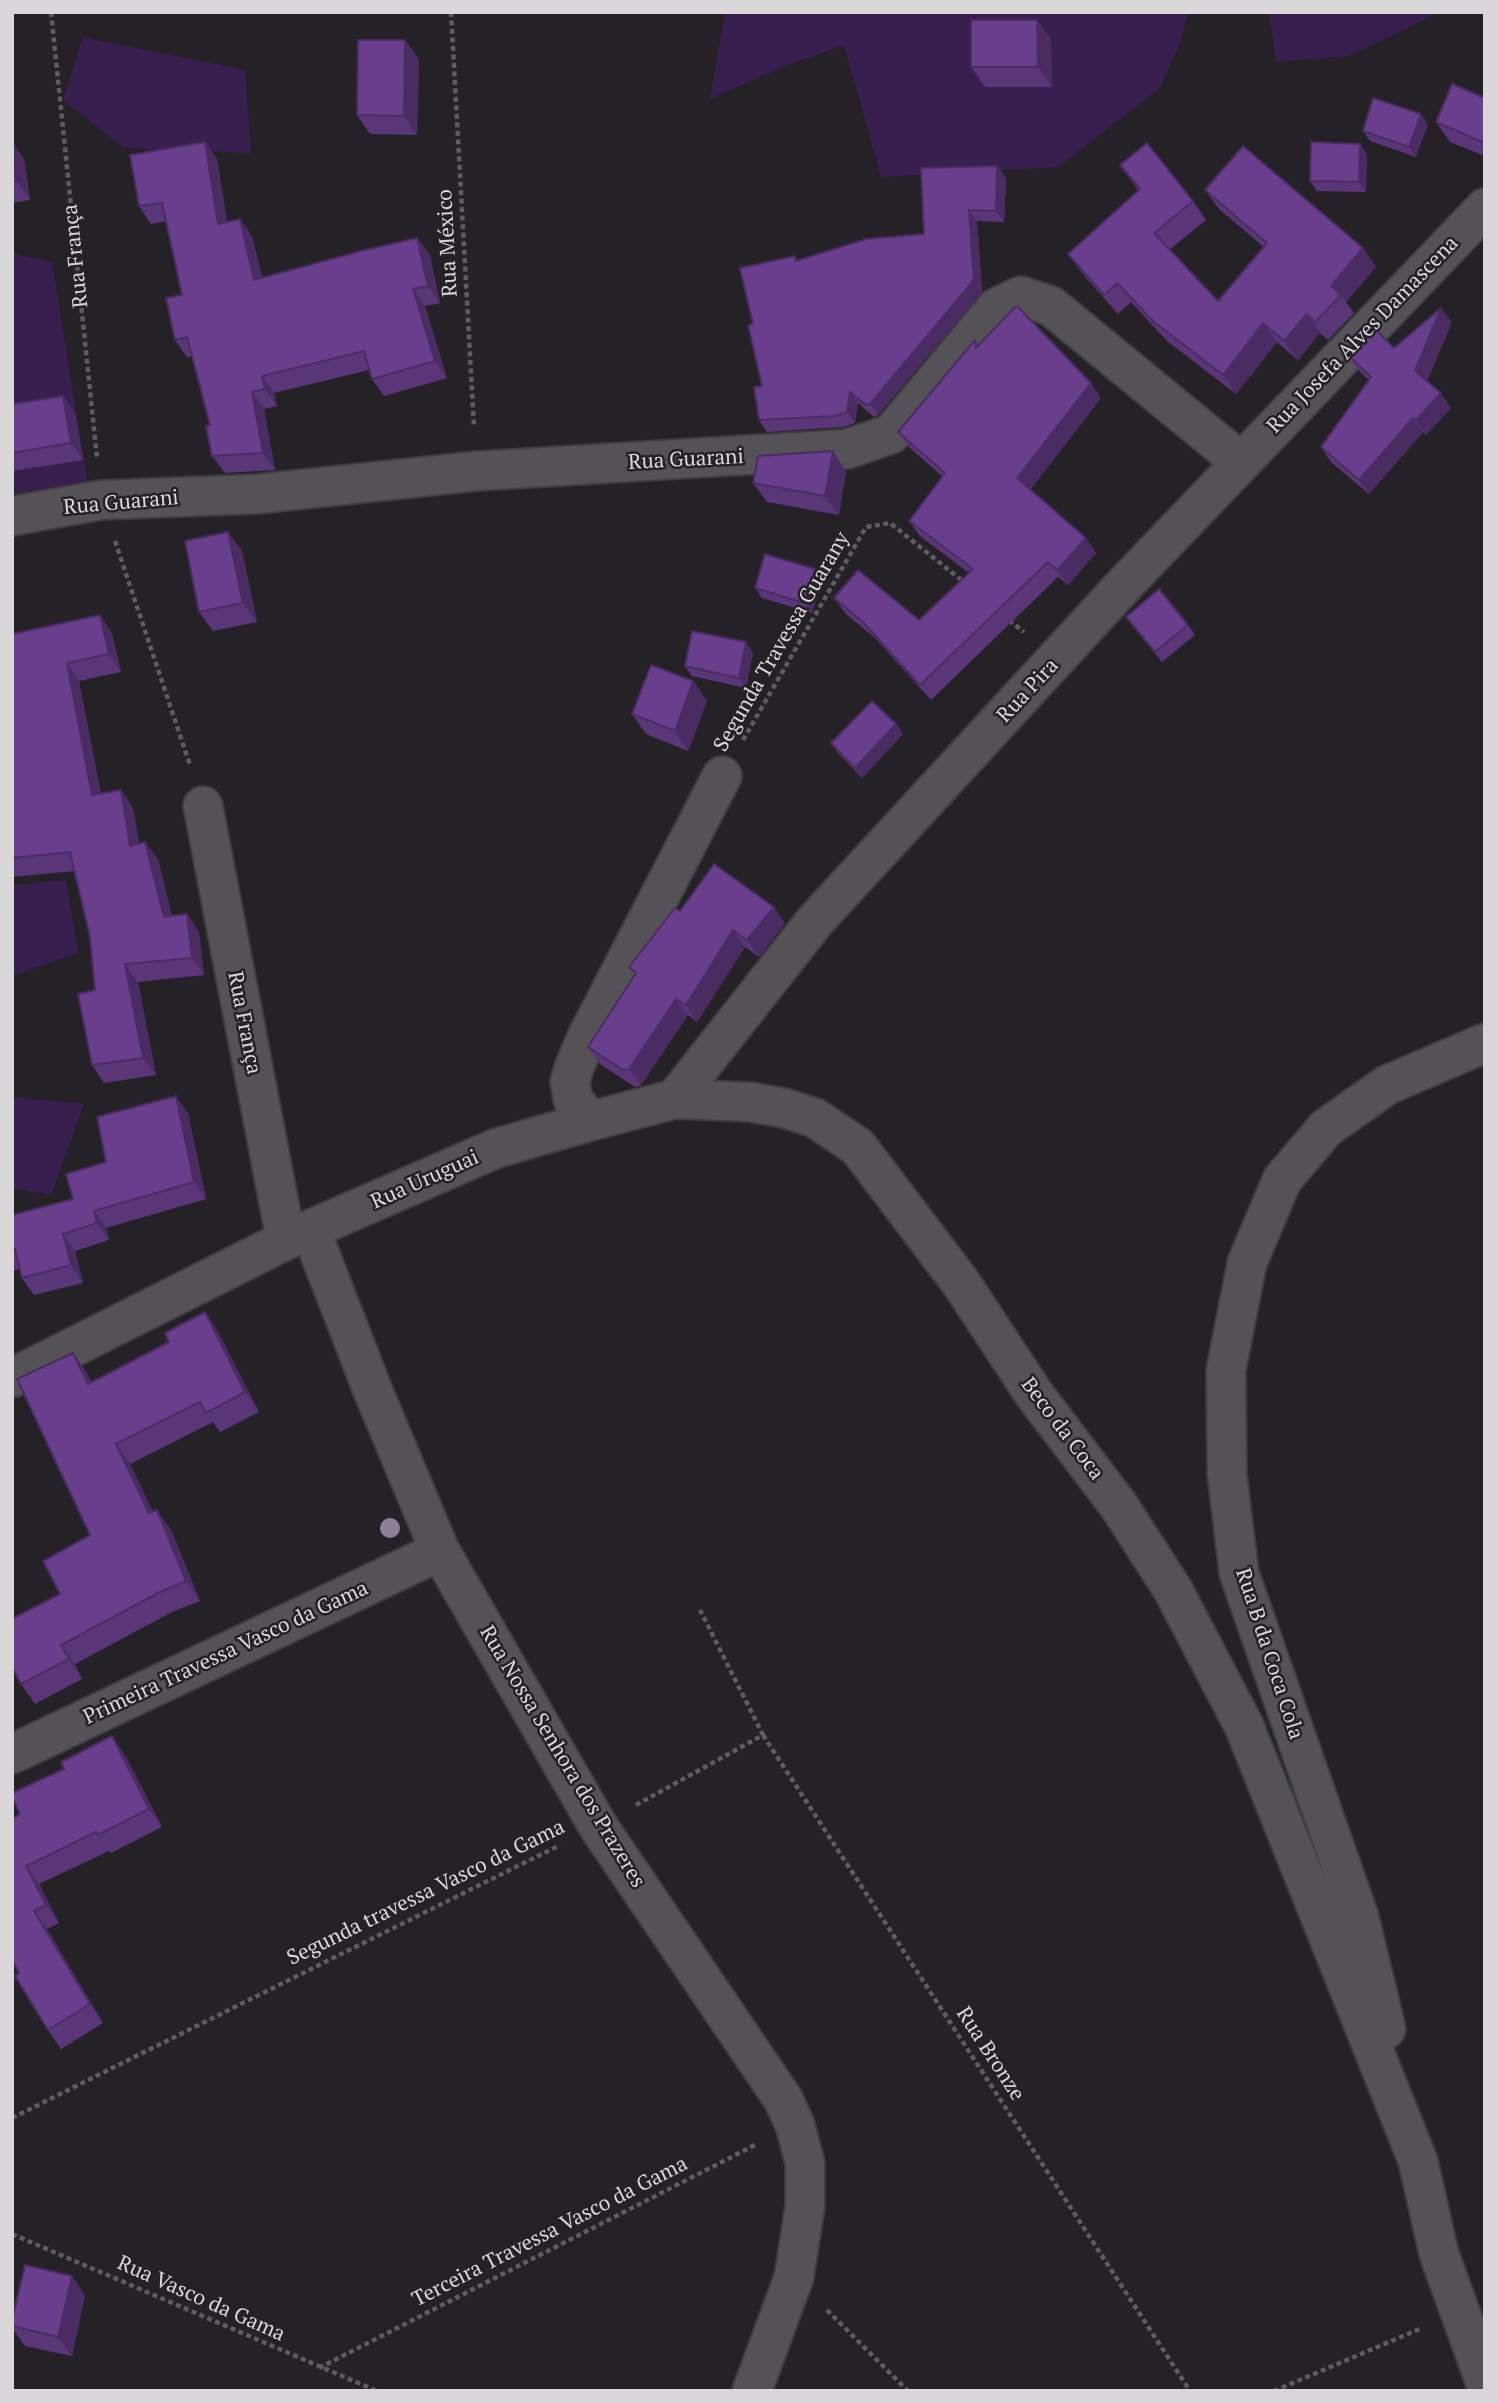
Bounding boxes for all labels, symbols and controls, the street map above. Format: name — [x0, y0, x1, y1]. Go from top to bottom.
street label: Rua México — [433, 189, 463, 297]
street label: Rua França — [58, 203, 94, 309]
street label: Rua Josefa Alves Damascena — [1262, 231, 1464, 439]
street label: Rua Guarani — [628, 444, 744, 476]
street label: Rua Guarani — [62, 485, 180, 521]
street label: Segunda Travessa Guarany — [709, 528, 855, 756]
street label: Rua Pira — [992, 654, 1064, 728]
street label: Rua França — [222, 970, 266, 1076]
street label: Rua Uruguai — [367, 1145, 483, 1215]
street label: Beco da Coca — [1015, 1373, 1109, 1485]
street label: Rua B da Coca Cola — [1229, 1565, 1309, 1743]
street label: Primeira Travessa Vasco da Gama — [80, 1576, 372, 1730]
street label: Rua Nossa Senhora dos Prazeres — [474, 1622, 650, 1892]
street label: Segunda travessa Vasco da Gama — [283, 1815, 569, 1971]
street label: Rua Bronze — [950, 2002, 1030, 2106]
street label: Terceira Travessa Vasco da Gama — [408, 2151, 692, 2313]
street label: Rua Vasco da Gama — [113, 2251, 289, 2347]

